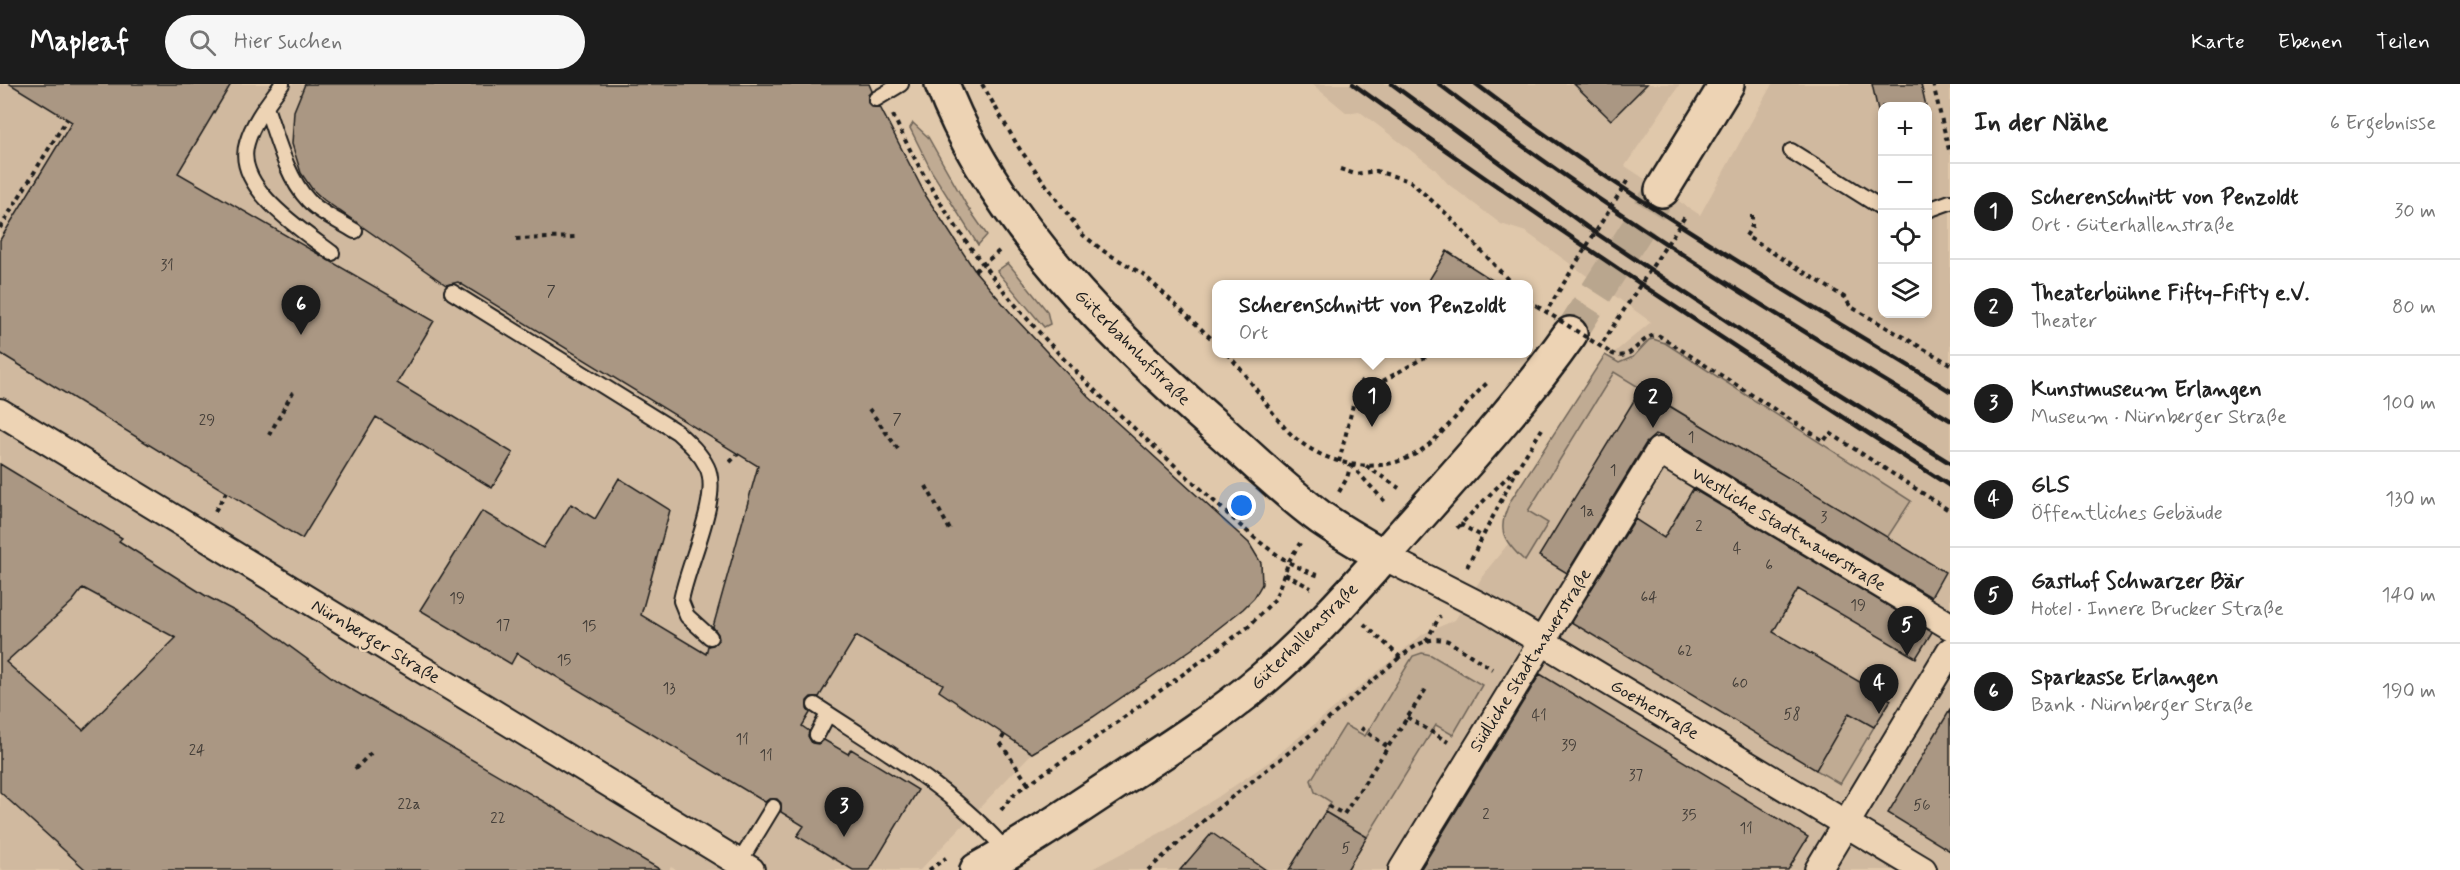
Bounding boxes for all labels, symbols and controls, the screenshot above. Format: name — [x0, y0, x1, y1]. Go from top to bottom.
search box — [165, 15, 585, 69]
text: Mapleaf — [30, 24, 129, 61]
icon: search — [186, 26, 219, 59]
text: Hier suchen — [234, 28, 342, 56]
text: Karte — [2191, 28, 2245, 56]
text: Ebenen — [2278, 28, 2343, 56]
text: Teilen — [2376, 28, 2430, 56]
map controls — [1878, 102, 1932, 318]
button: + — [1878, 102, 1932, 156]
text: In der Nähe — [1974, 106, 2108, 140]
text: 6 Ergebnisse — [2330, 110, 2436, 137]
button: − — [1878, 156, 1932, 210]
text: Scherenschnitt von Penzoldt — [2031, 184, 2298, 212]
text: 1 — [1989, 198, 1998, 225]
text: 30 m — [2394, 198, 2436, 225]
button: locate — [1878, 210, 1932, 264]
text: Ort · Güterhallenstraße — [2031, 212, 2235, 239]
house number: 31 — [160, 256, 174, 276]
button: layers — [1878, 264, 1932, 318]
popup — [1212, 280, 1533, 358]
text: Theaterbühne Fifty-Fifty e.V. — [2031, 280, 2309, 308]
house number: 7 — [546, 282, 556, 302]
street label: Güterbahnhofstraße — [1069, 284, 1196, 411]
pin: 6 — [282, 286, 320, 335]
text: Scherenschnitt von Penzoldt — [1239, 292, 1506, 320]
text: 2 — [1989, 294, 1998, 321]
text: 80 m — [2392, 294, 2436, 321]
text: Theater — [2031, 308, 2097, 335]
text: Ort — [1239, 320, 1268, 347]
text: Kunstmuseum Erlangen — [2031, 376, 2262, 404]
pin: 1 — [1352, 378, 1392, 427]
pin: 2 — [1634, 378, 1672, 428]
text: 3 — [1989, 390, 1998, 417]
text: 100 m — [2382, 390, 2436, 417]
text: Museum · Nürnberger Straße — [2031, 404, 2287, 431]
house number: 7 — [892, 410, 902, 430]
house number: 29 — [199, 411, 215, 431]
house number: 1 — [1688, 428, 1694, 448]
house number: 1 — [1610, 461, 1616, 481]
street label: Westliche Stadtmauerstraße — [1687, 462, 1890, 598]
text: GLS — [2031, 472, 2069, 500]
text: 4 — [1988, 486, 1999, 513]
text: 130 m — [2385, 486, 2436, 513]
your location — [1227, 491, 1256, 520]
text: Öffentliches Gebäude — [2031, 500, 2223, 527]
house number: 1a — [1580, 502, 1594, 522]
house number: 3 — [1821, 508, 1828, 528]
house number: 2 — [1695, 517, 1703, 537]
house number: 4 — [1733, 539, 1742, 559]
house number: 6 — [1765, 556, 1773, 576]
street label: Südliche Stadtmauerstraße — [1464, 564, 1597, 757]
text: Gasthof Schwarzer Bär — [2031, 568, 2245, 596]
street label: Güterhallenstraße — [1246, 578, 1364, 696]
text: 5 — [1988, 582, 2000, 609]
text: 140 m — [2382, 582, 2436, 609]
house number: 64 — [1641, 588, 1657, 608]
house number: 19 — [449, 589, 465, 609]
street label: Nürnberger Straße — [305, 594, 445, 692]
house number: 19 — [1850, 596, 1866, 616]
text: Hotel · Innere Brucker Straße — [2031, 596, 2284, 623]
pin: 5 — [1888, 606, 1926, 656]
house number: 17 — [496, 616, 511, 636]
house number: 15 — [582, 617, 596, 637]
house number: 62 — [1677, 642, 1693, 662]
house number: 15 — [557, 651, 571, 671]
pin: 4 — [1860, 664, 1898, 714]
text: Sparkasse Erlangen — [2031, 664, 2219, 692]
street label: Goethestraße — [1606, 674, 1704, 746]
house number: 60 — [1732, 674, 1748, 694]
text: 6 — [1988, 678, 1999, 705]
text: 190 m — [2382, 678, 2436, 705]
house number: 13 — [662, 679, 676, 699]
text: Bank · Nürnberger Straße — [2031, 692, 2253, 719]
house number: 58 — [1783, 705, 1801, 725]
house number: 41 — [1531, 706, 1547, 726]
house number: 11 — [735, 730, 749, 750]
house number: 39 — [1561, 736, 1577, 756]
house number: 24 — [189, 741, 205, 761]
house number: 11 — [759, 746, 773, 766]
house number: 37 — [1629, 766, 1644, 786]
pin: 3 — [824, 788, 864, 837]
house number: 22a — [398, 795, 421, 815]
house number: 56 — [1913, 796, 1931, 816]
house number: 2 — [1482, 805, 1490, 825]
house number: 35 — [1682, 806, 1696, 826]
house number: 22 — [490, 809, 506, 829]
house number: 11 — [1739, 819, 1753, 839]
house number: 5 — [1341, 839, 1351, 859]

